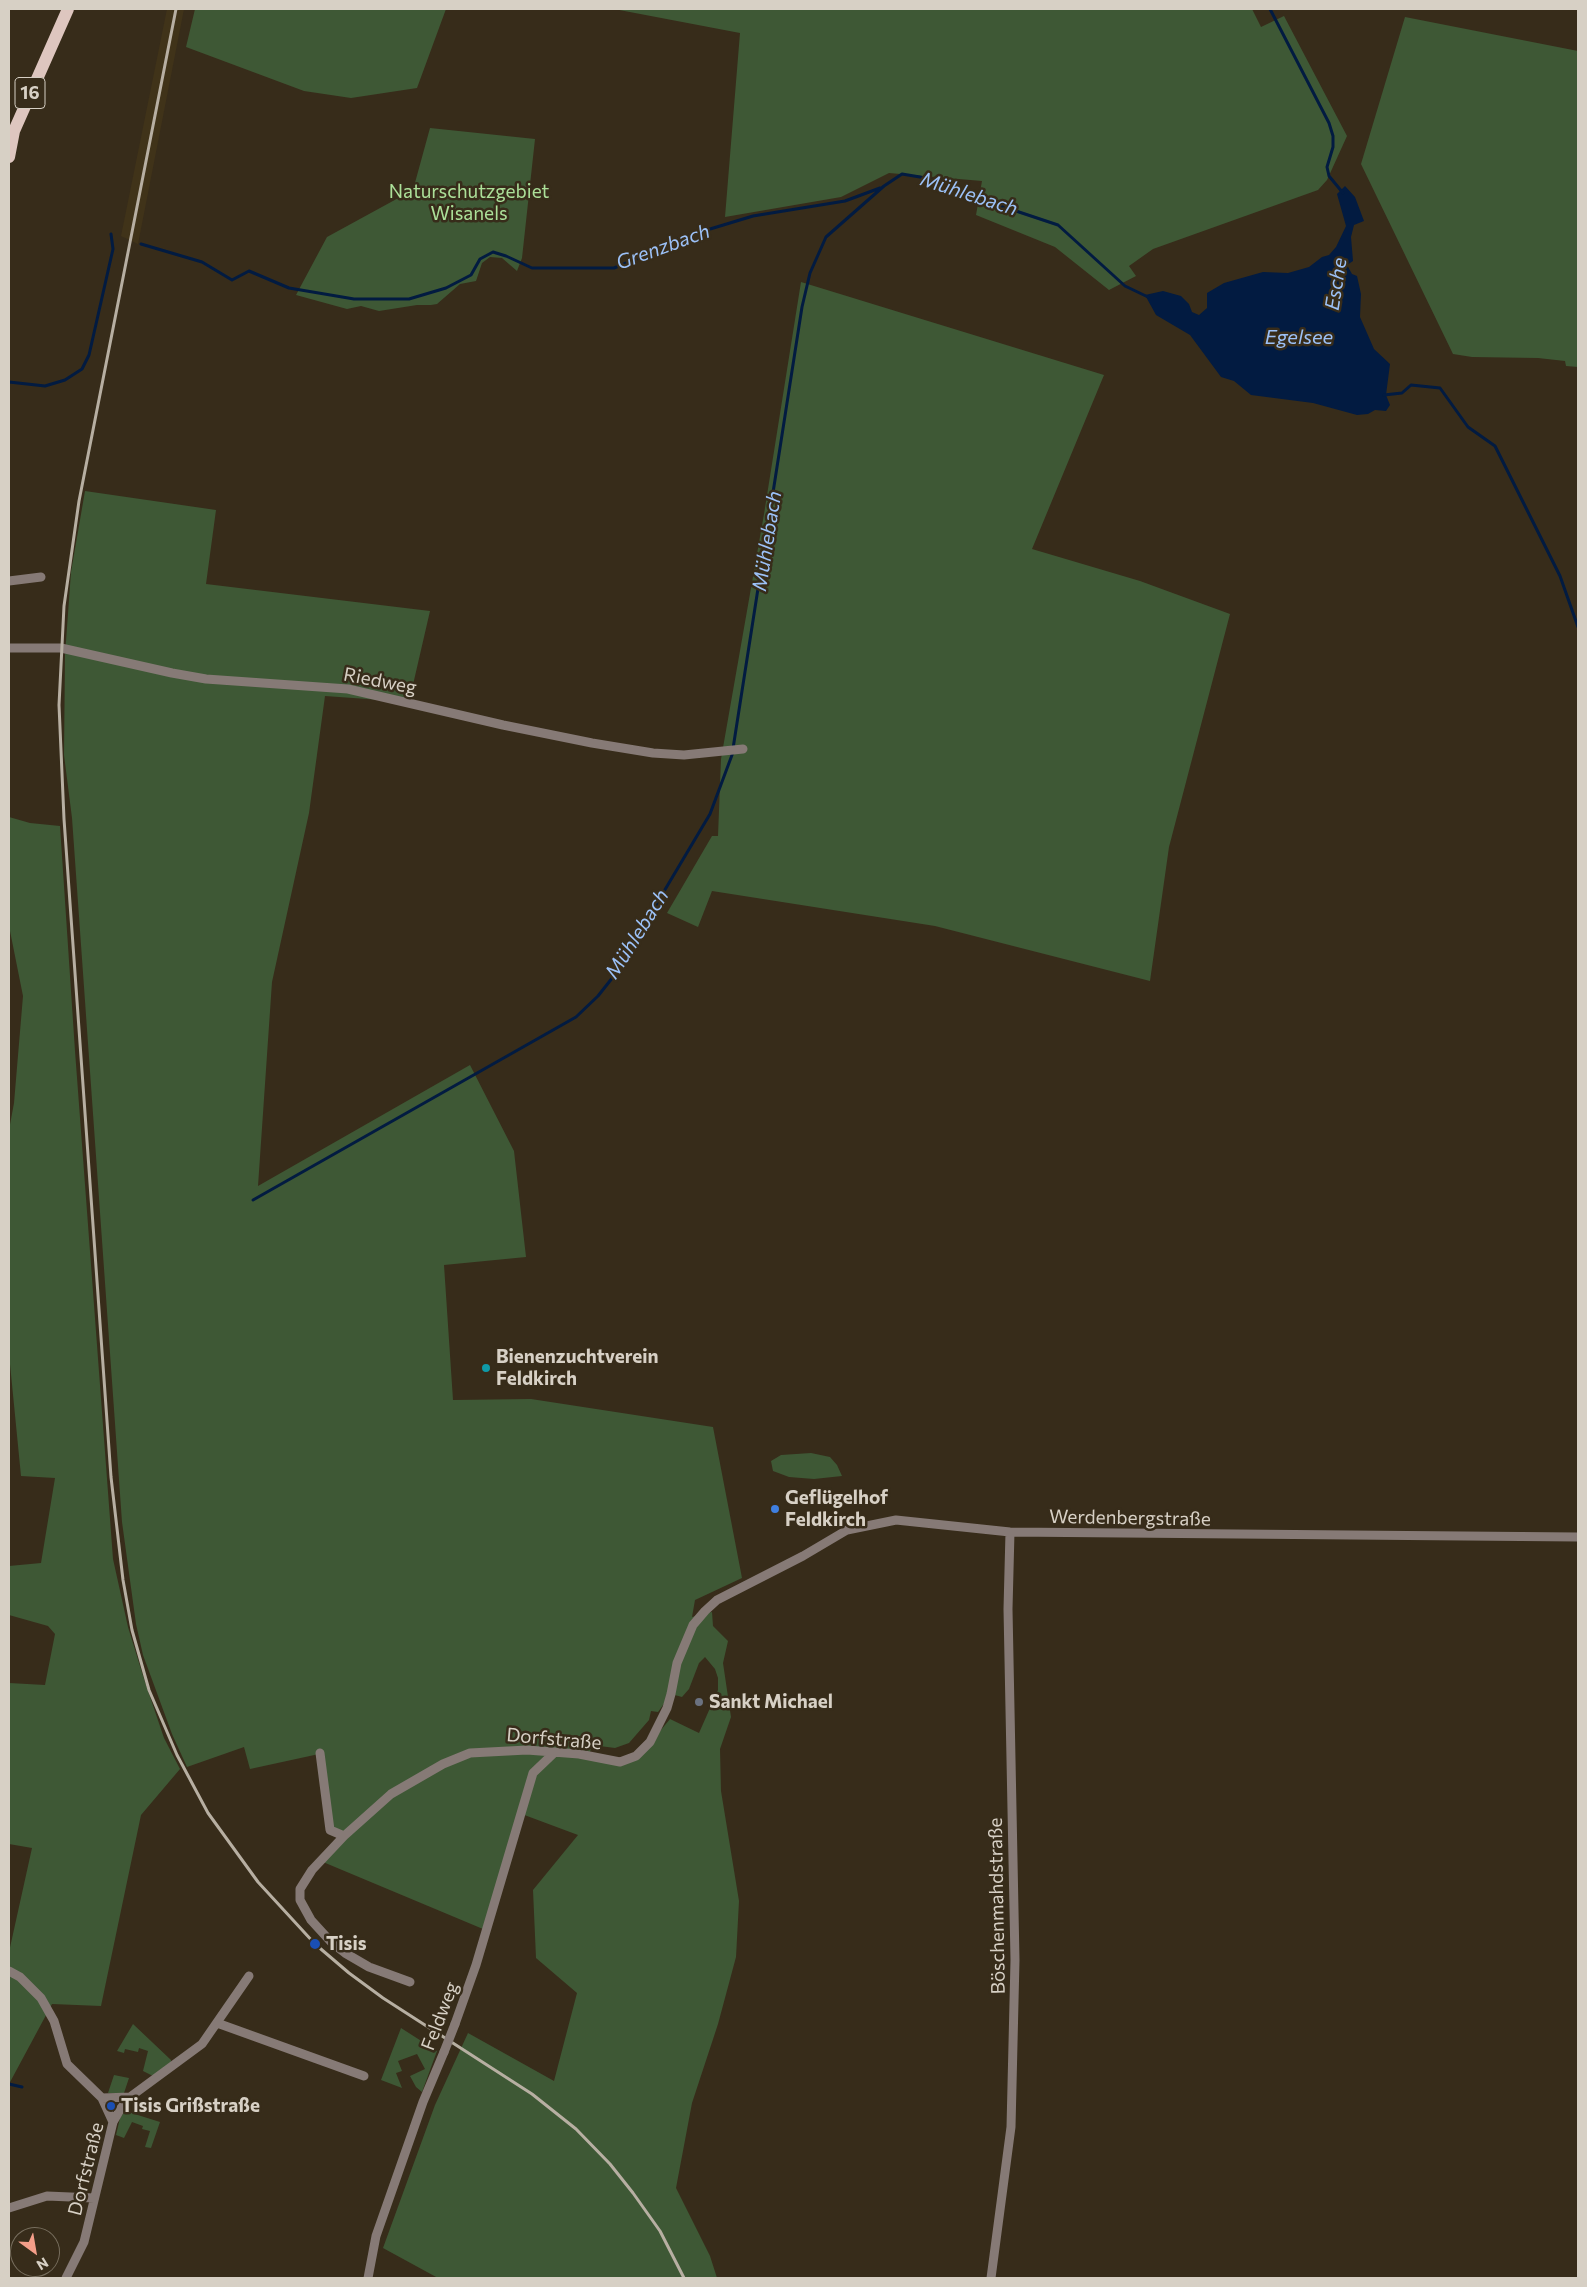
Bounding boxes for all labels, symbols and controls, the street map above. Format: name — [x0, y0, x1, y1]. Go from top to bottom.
road number: 16 — [15, 78, 45, 109]
water label: Mühlebach — [917, 167, 1021, 221]
park label: Naturschutzgebiet Wisanels — [389, 181, 549, 225]
water label: Grenzbach — [613, 219, 713, 275]
water label: Esche — [1320, 256, 1352, 312]
water label: Egelsee — [1265, 325, 1333, 349]
water label: Mühlebach — [747, 489, 787, 593]
street label: Riedweg — [342, 663, 418, 699]
water label: Mühlebach — [600, 885, 674, 983]
place label: Bienenzuchtverein Feldkirch — [496, 1346, 658, 1390]
marker: Bienenzuchtverein Feldkirch — [480, 1362, 492, 1374]
place label: Geflügelhof Feldkirch — [785, 1487, 888, 1531]
marker: Geflügelhof Feldkirch — [769, 1503, 781, 1515]
street label: Werdenbergstraße — [1049, 1505, 1211, 1531]
place label: Sankt Michael — [709, 1691, 833, 1713]
marker: Sankt Michael — [693, 1696, 705, 1708]
street label: Dorfstraße — [505, 1723, 603, 1755]
street label: Böschenmahdstraße — [984, 1817, 1010, 1995]
place label: Tisis — [326, 1933, 367, 1955]
marker: Tisis — [308, 1937, 322, 1951]
street label: Feldweg — [417, 1979, 463, 2053]
place label: Tisis Grißstraße — [121, 2095, 260, 2117]
marker: Tisis Grißstraße — [105, 2100, 117, 2112]
street label: Dorfstraße — [63, 2120, 109, 2218]
north arrow — [10, 2227, 60, 2277]
text: N — [34, 2254, 52, 2274]

